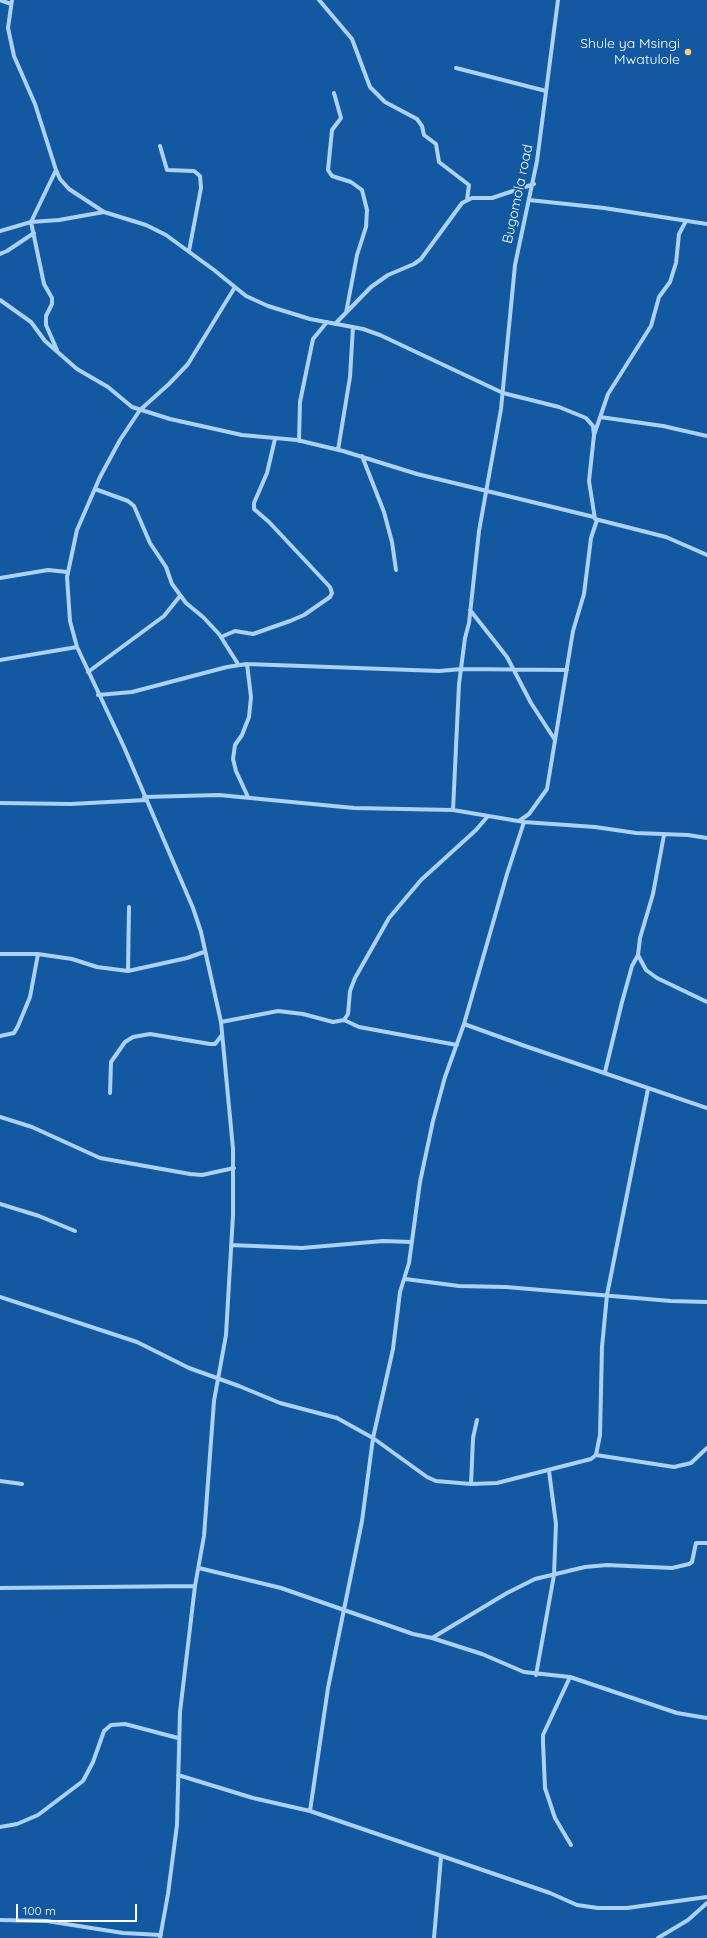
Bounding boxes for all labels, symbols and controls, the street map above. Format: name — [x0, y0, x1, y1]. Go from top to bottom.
place label: Shule ya Msingi Mwatulole — [580, 36, 680, 68]
marker: Shule ya Msingi Mwatulole — [683, 47, 693, 57]
street label: Bugomola road — [499, 143, 537, 245]
scale bar — [18, 1896, 139, 1922]
text: 100 m — [23, 1903, 56, 1918]

